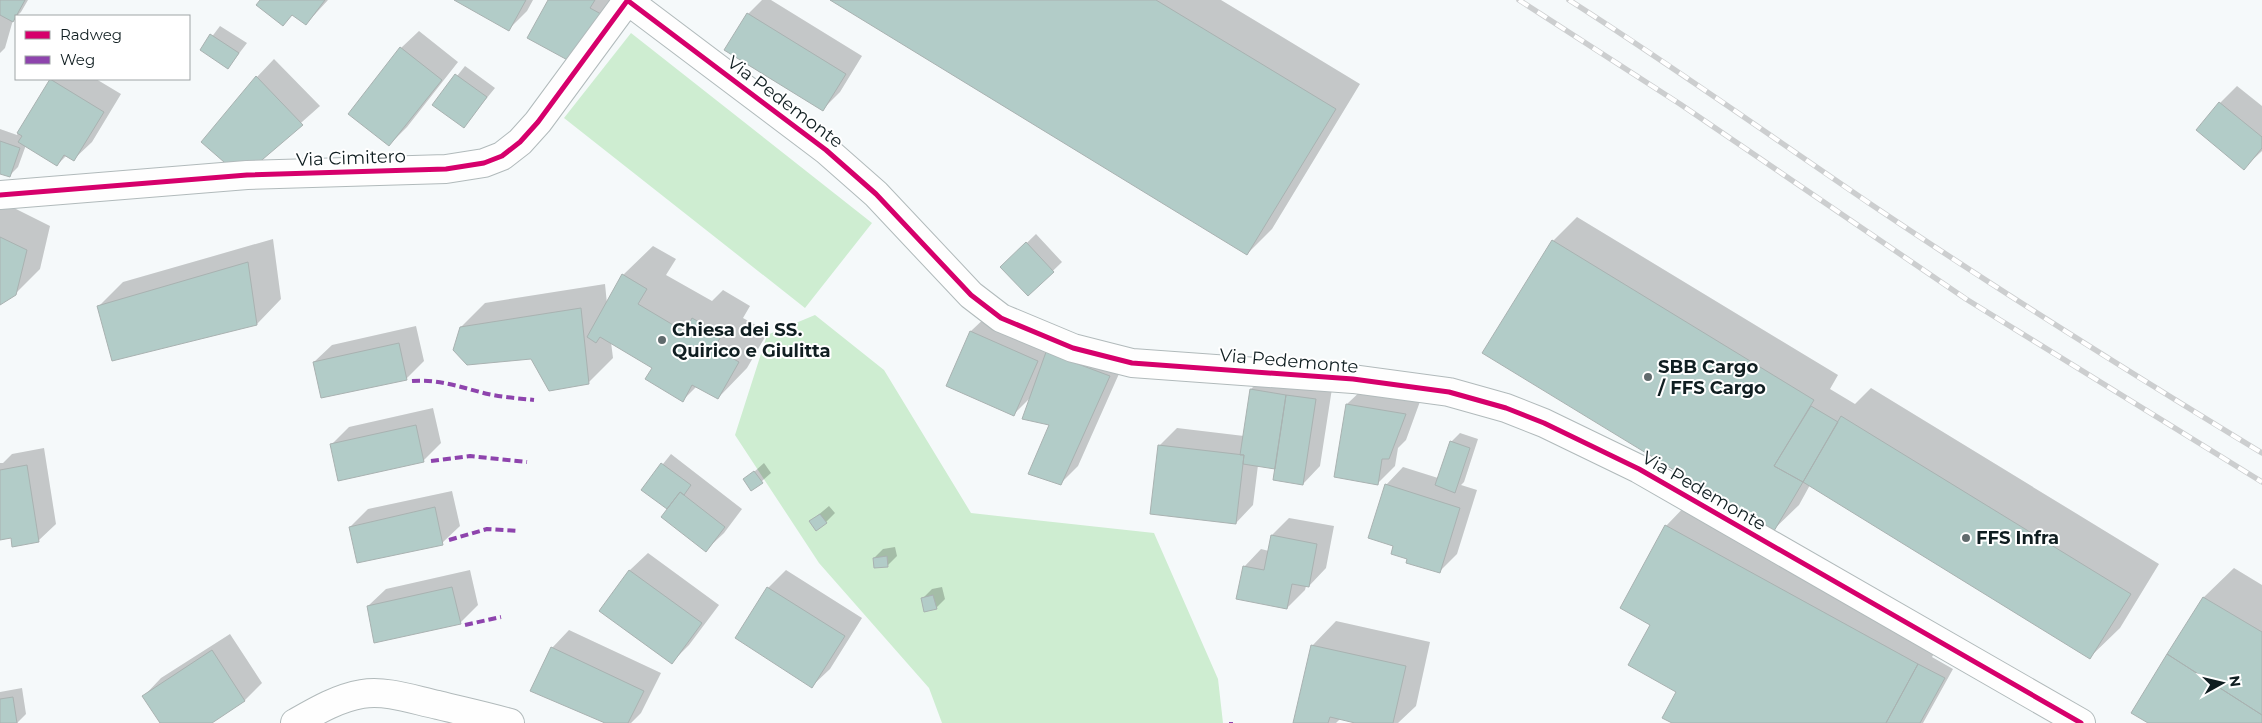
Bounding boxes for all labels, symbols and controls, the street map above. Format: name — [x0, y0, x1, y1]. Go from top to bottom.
legend — [15, 15, 190, 80]
text: Radweg — [60, 25, 122, 44]
text: Weg — [60, 50, 95, 69]
street label: Via Pedemonte — [723, 51, 847, 153]
street label: Via Cimitero — [296, 145, 406, 171]
place label: Chiesa dei SS. Quirico e Giulitta — [672, 319, 831, 362]
marker: Chiesa dei SS. Quirico e Giulitta — [656, 334, 668, 346]
street label: Via Pedemonte — [1219, 344, 1360, 378]
place label: SBB Cargo / FFS Cargo — [1657, 356, 1766, 399]
marker: SBB Cargo / FFS Cargo — [1642, 371, 1654, 383]
street label: Via Pedemonte — [1638, 447, 1770, 535]
place label: FFS Infra — [1976, 527, 2059, 549]
marker: FFS Infra — [1960, 532, 1972, 544]
north arrow — [2197, 658, 2247, 708]
text: N — [2225, 674, 2245, 688]

